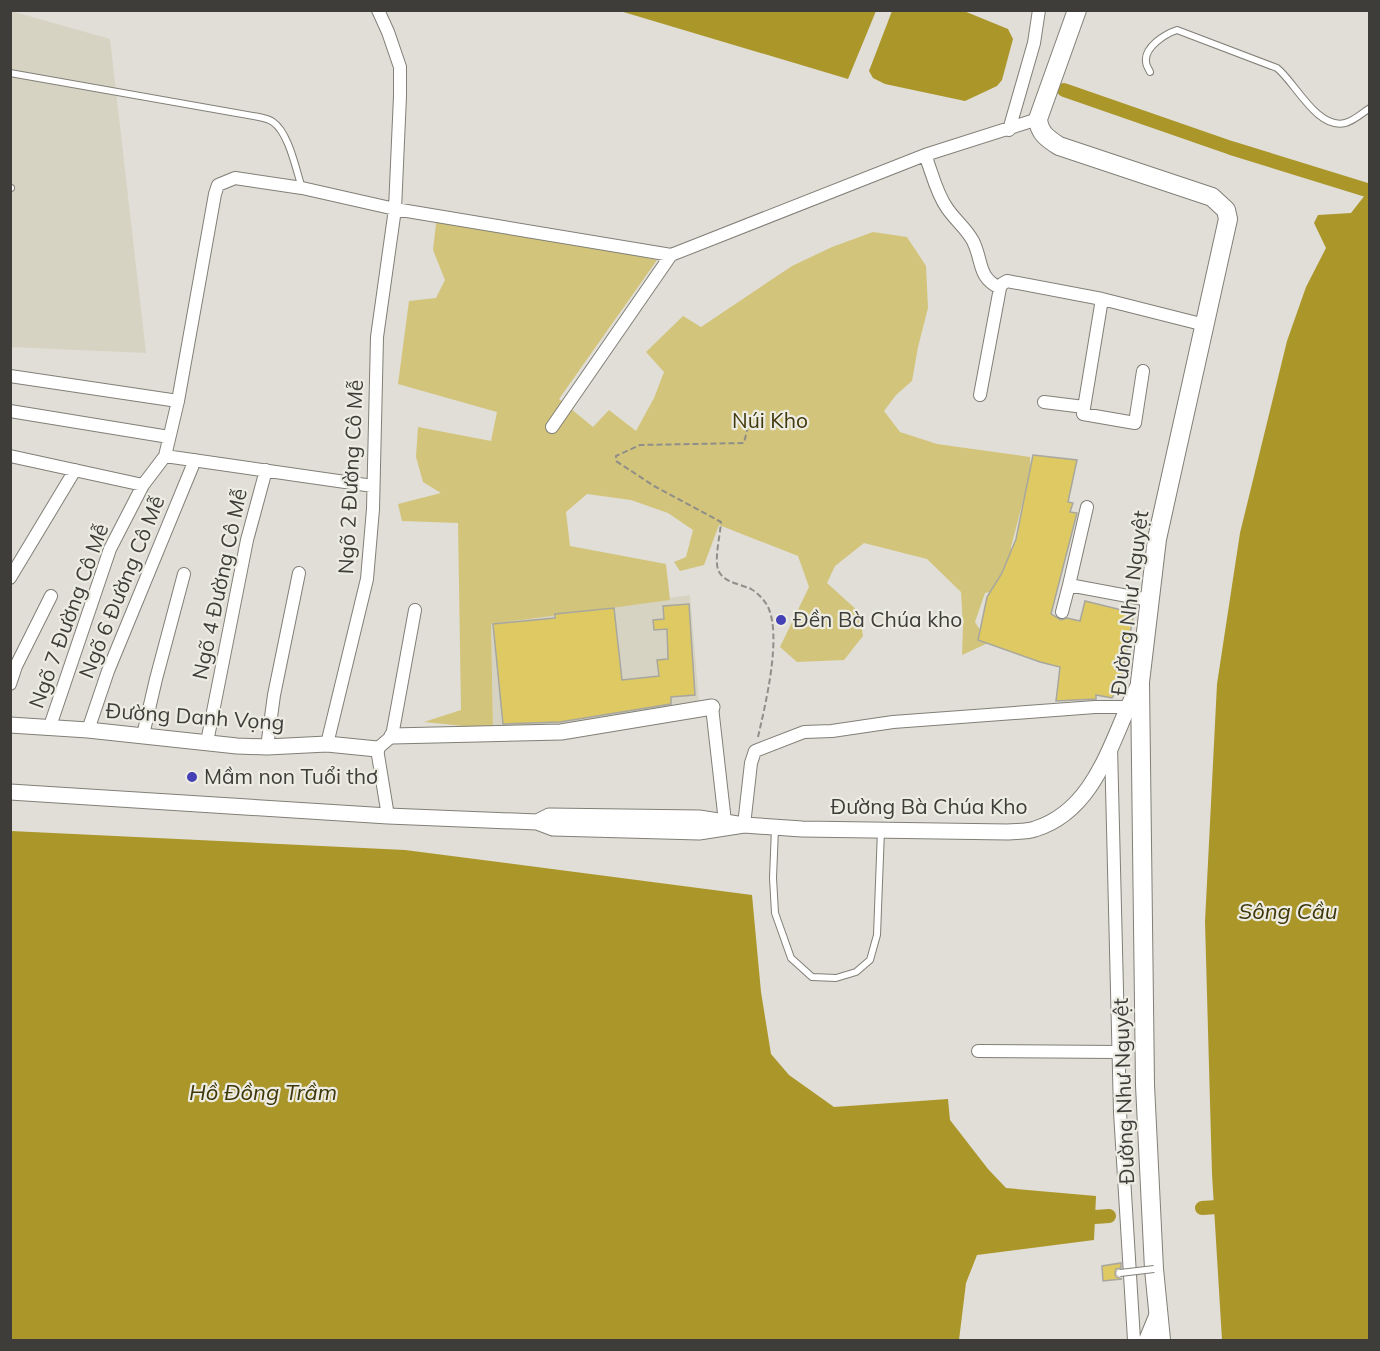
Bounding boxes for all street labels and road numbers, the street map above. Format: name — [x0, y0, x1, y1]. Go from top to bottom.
street label: Ngõ 2 Đường Cô Mễ — [332, 379, 368, 575]
street label: Ngõ 4 Đường Cô Mễ — [186, 486, 252, 682]
street label: Ngõ 6 Đường Cô Mễ — [73, 491, 170, 682]
street label: Đường Như Nguyệt — [1105, 509, 1153, 697]
street label: Ngõ 7 Đường Cô Mễ — [23, 520, 114, 712]
street label: Đường Danh Vọng — [105, 697, 285, 735]
street label: Đường Bà Chúa Kho — [830, 793, 1028, 819]
street label: Đường Như Nguyệt — [1107, 998, 1139, 1184]

